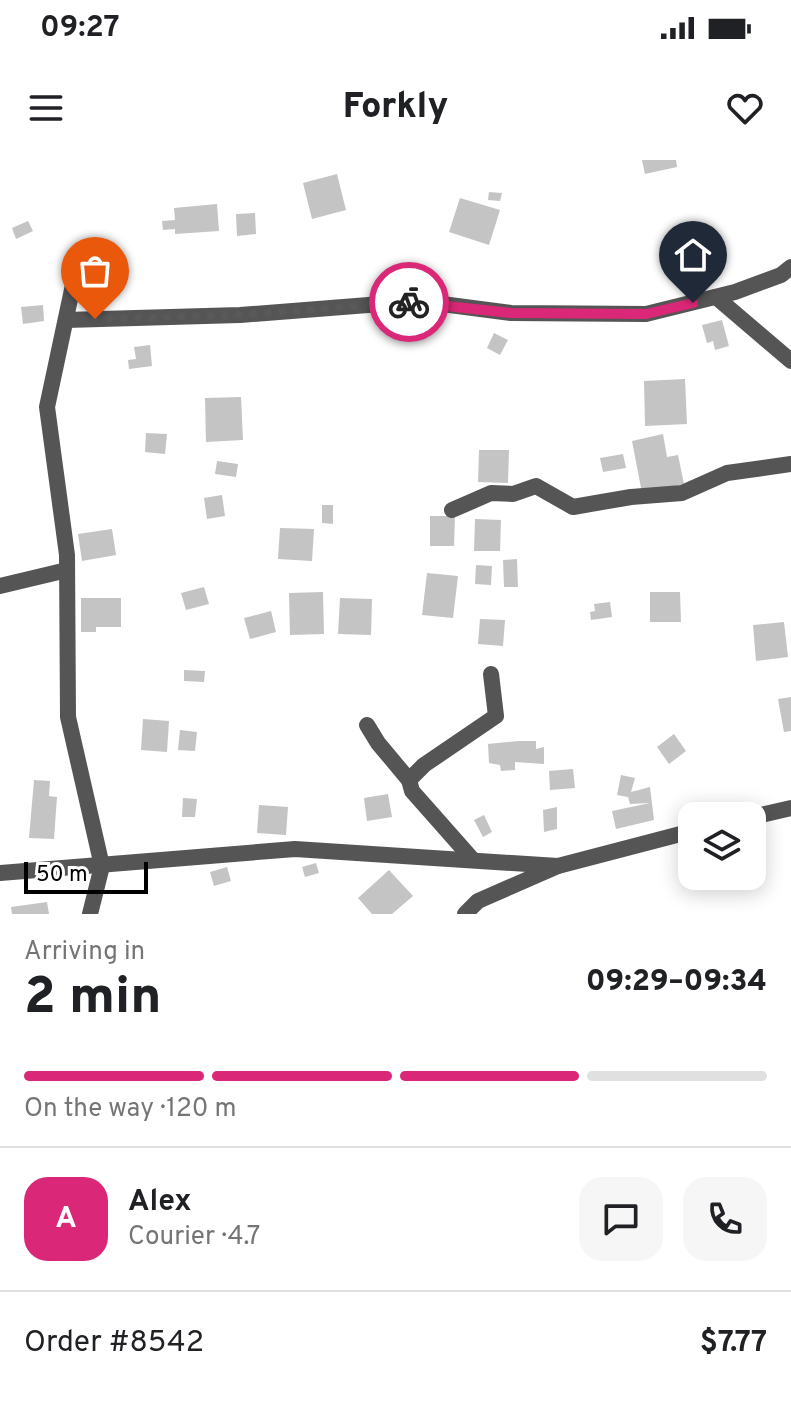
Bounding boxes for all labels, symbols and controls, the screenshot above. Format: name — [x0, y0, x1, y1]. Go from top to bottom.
text: 09:27 — [40, 10, 120, 47]
text: Forkly — [343, 85, 448, 131]
icon: menu — [24, 86, 68, 130]
icon: heart — [723, 86, 767, 130]
pin — [659, 221, 727, 303]
icon: home — [671, 233, 715, 277]
pin — [61, 237, 129, 319]
icon: bag — [73, 249, 117, 293]
courier — [369, 262, 449, 342]
icon: bike — [387, 280, 431, 324]
map controls — [678, 802, 766, 890]
button: layers — [678, 802, 766, 890]
scale bar — [24, 858, 148, 894]
text: 50 m — [36, 862, 88, 889]
text: Arriving in — [24, 936, 145, 969]
text: 09:29–09:34 — [586, 964, 767, 1001]
text: 2 min — [24, 966, 162, 1032]
text: On the way · 120 m — [24, 1093, 237, 1126]
button: chat — [579, 1177, 663, 1261]
button: phone — [683, 1177, 767, 1261]
text: Alex — [128, 1184, 192, 1221]
text: A — [55, 1201, 77, 1238]
text: Courier · 4.7 — [128, 1221, 260, 1254]
text: Order #8542 — [24, 1325, 204, 1362]
text: $7.77 — [700, 1325, 767, 1362]

